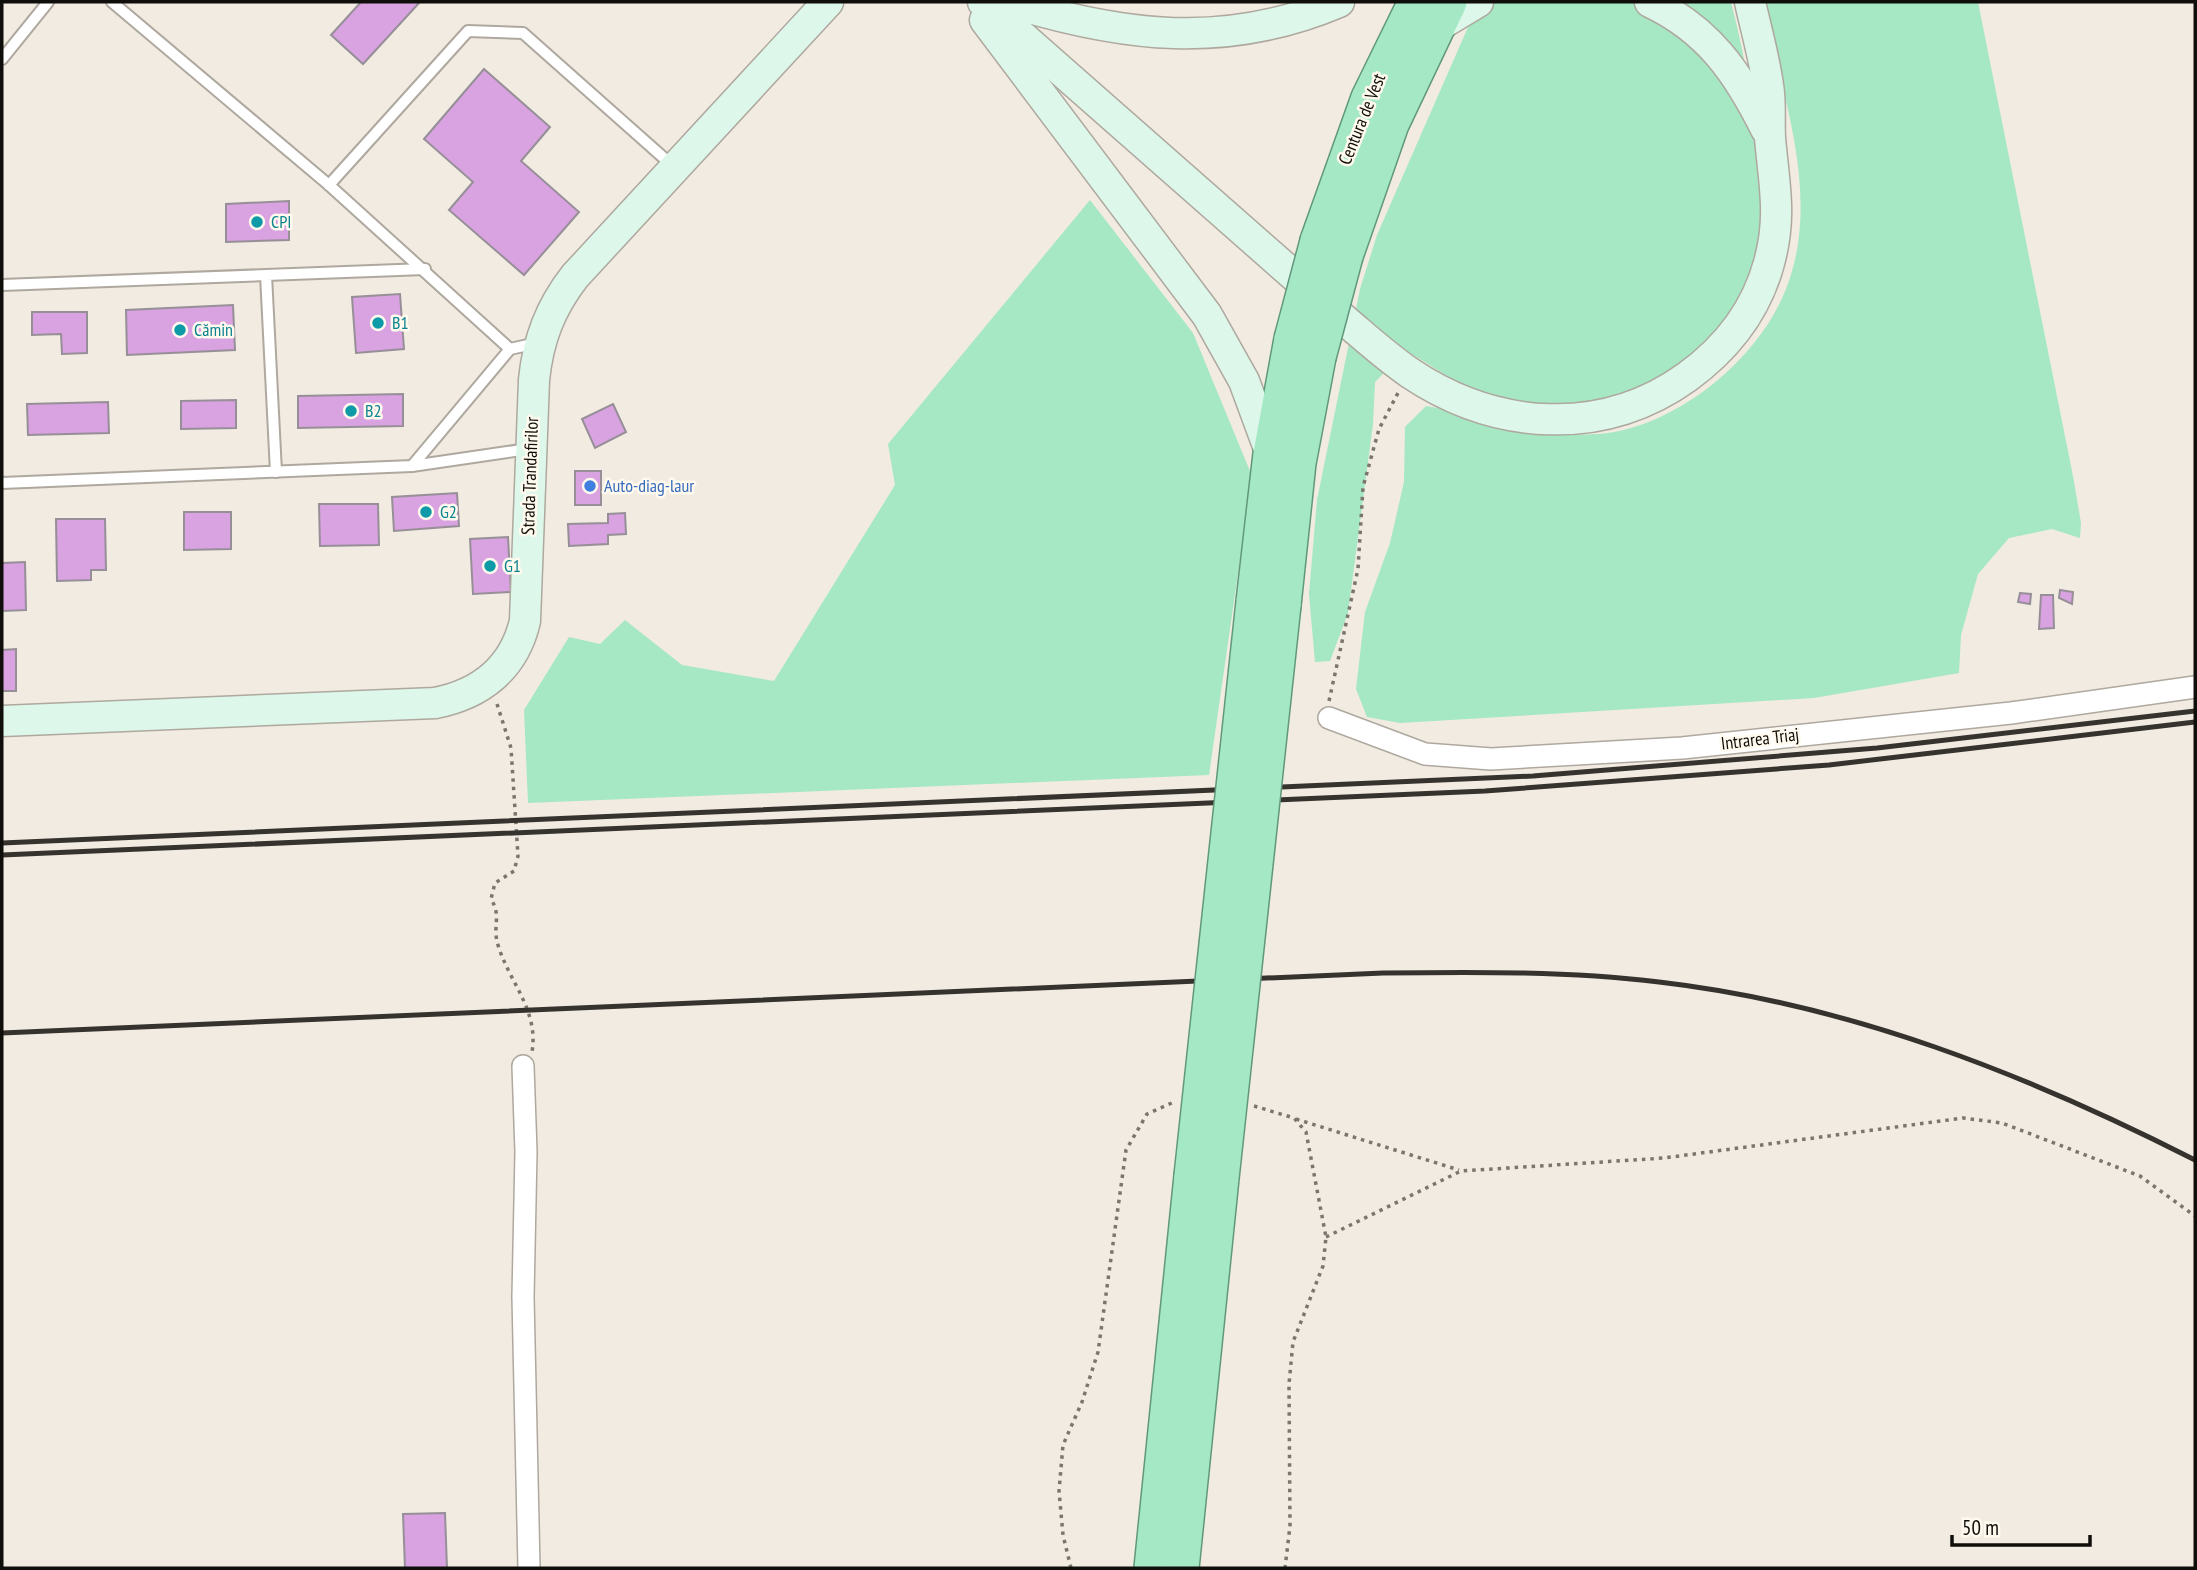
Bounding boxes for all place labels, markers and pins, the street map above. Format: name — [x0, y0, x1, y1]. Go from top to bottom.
place label: CPI — [271, 210, 292, 233]
marker: CPI — [249, 214, 265, 230]
place label: B1 — [392, 311, 409, 334]
marker: B1 — [370, 315, 386, 331]
place label: Cămin — [194, 318, 233, 341]
marker: Cămin — [172, 322, 188, 338]
place label: B2 — [365, 399, 382, 422]
marker: B2 — [343, 403, 359, 419]
place label: Auto-diag-laur — [604, 474, 694, 497]
marker: Auto-diag-laur — [582, 478, 598, 494]
place label: G2 — [440, 500, 457, 523]
marker: G2 — [418, 504, 434, 520]
place label: G1 — [504, 554, 521, 577]
marker: G1 — [482, 558, 498, 574]

